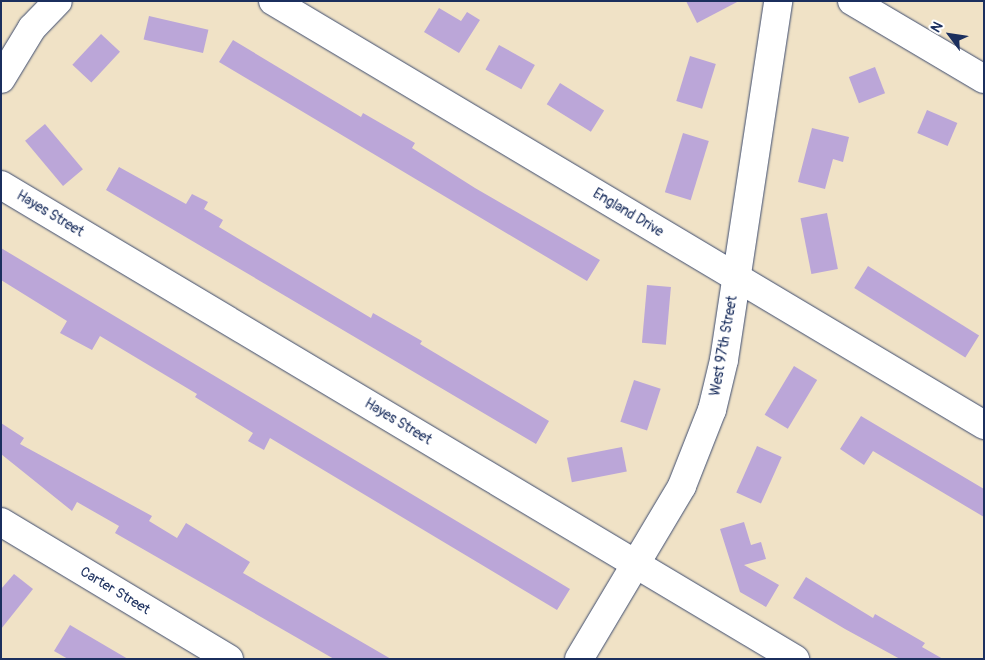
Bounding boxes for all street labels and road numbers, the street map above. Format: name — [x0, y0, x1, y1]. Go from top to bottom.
street label: England Drive — [590, 185, 666, 241]
street label: Hayes Street — [13, 187, 87, 241]
street label: West 97th Street — [707, 295, 741, 397]
street label: Hayes Street — [361, 395, 435, 449]
street label: Carter Street — [77, 564, 153, 618]

